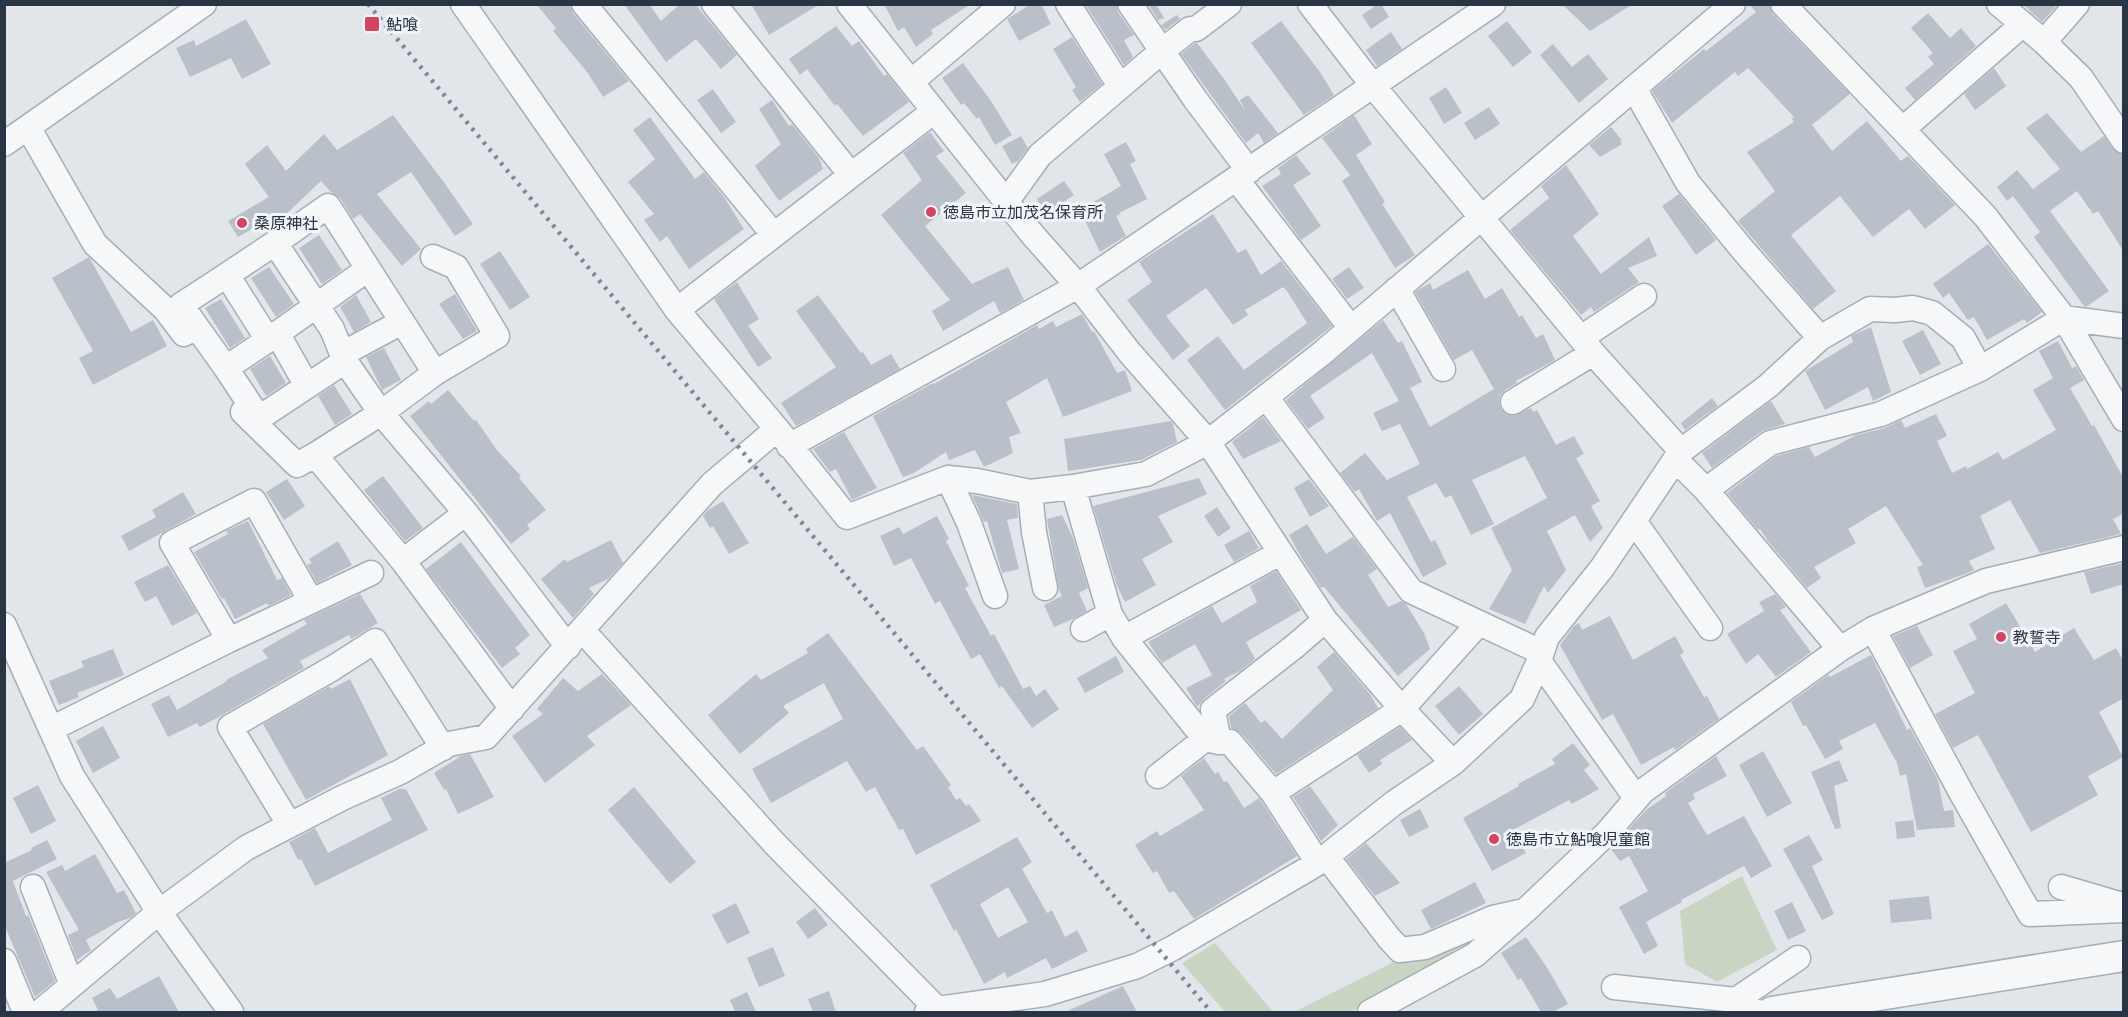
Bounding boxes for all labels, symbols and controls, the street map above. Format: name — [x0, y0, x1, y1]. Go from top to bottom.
marker: 鮎喰 — [363, 15, 381, 33]
place label: 鮎喰 — [386, 16, 418, 33]
place label: 徳島市立加茂名保育所 — [943, 204, 1103, 221]
marker: 徳島市立加茂名保育所 — [924, 205, 938, 219]
place label: 桑原神社 — [254, 215, 318, 232]
marker: 桑原神社 — [235, 216, 249, 230]
place label: 教誓寺 — [2013, 629, 2061, 646]
marker: 教誓寺 — [1994, 630, 2008, 644]
place label: 徳島市立鮎喰児童館 — [1506, 831, 1650, 848]
marker: 徳島市立鮎喰児童館 — [1487, 832, 1501, 846]

